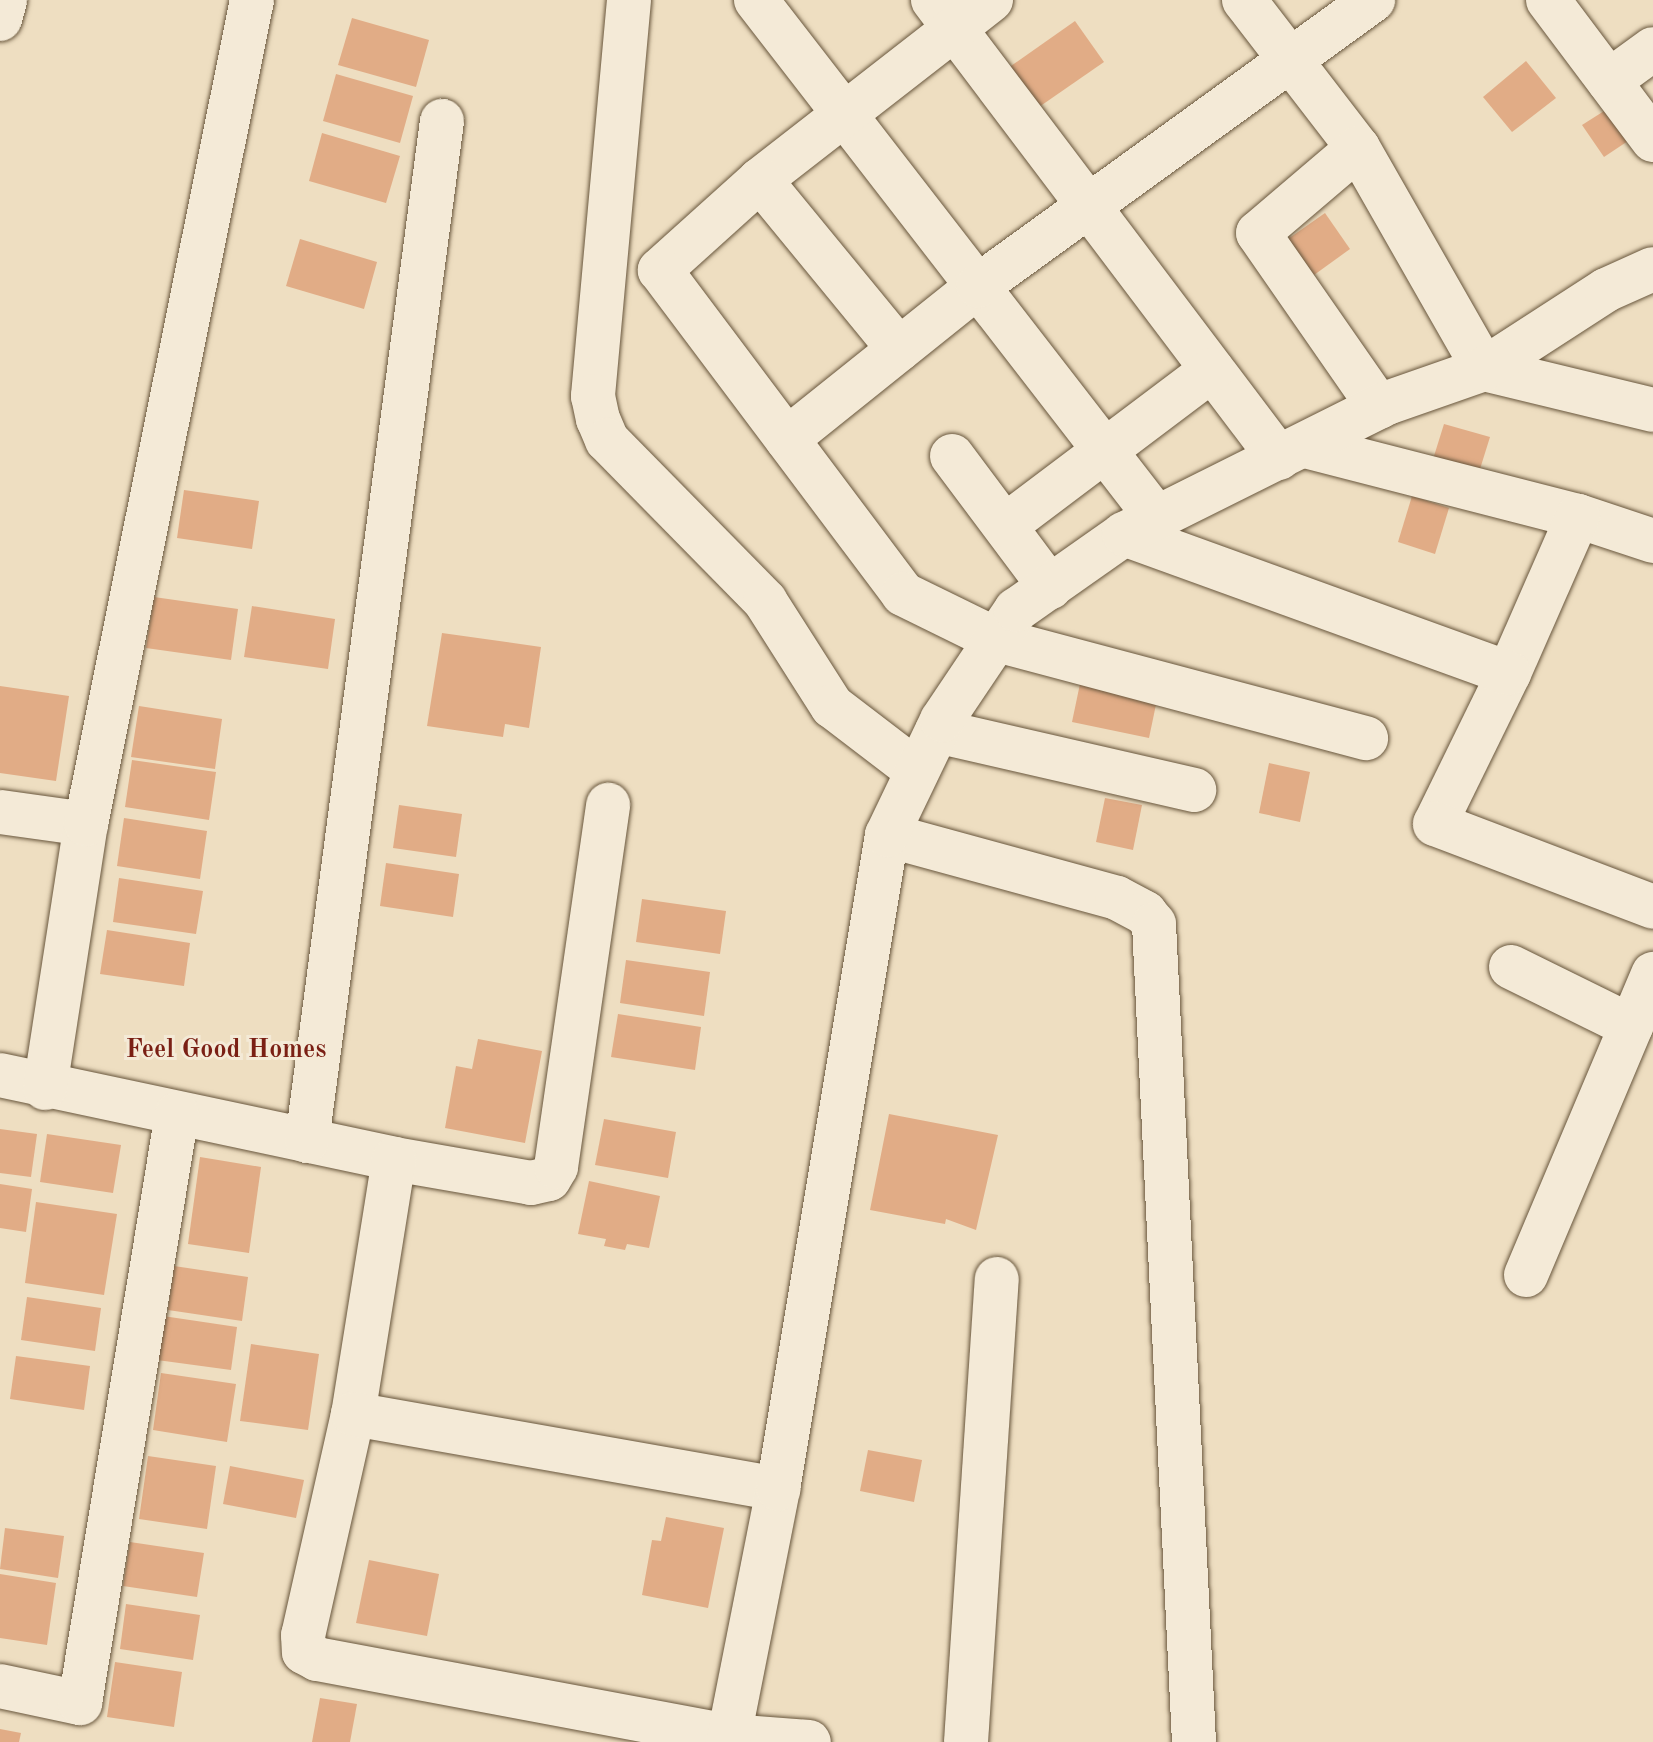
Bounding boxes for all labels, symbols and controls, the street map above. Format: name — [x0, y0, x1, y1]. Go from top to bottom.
district label: Feel Good Homes — [125, 1035, 327, 1067]

